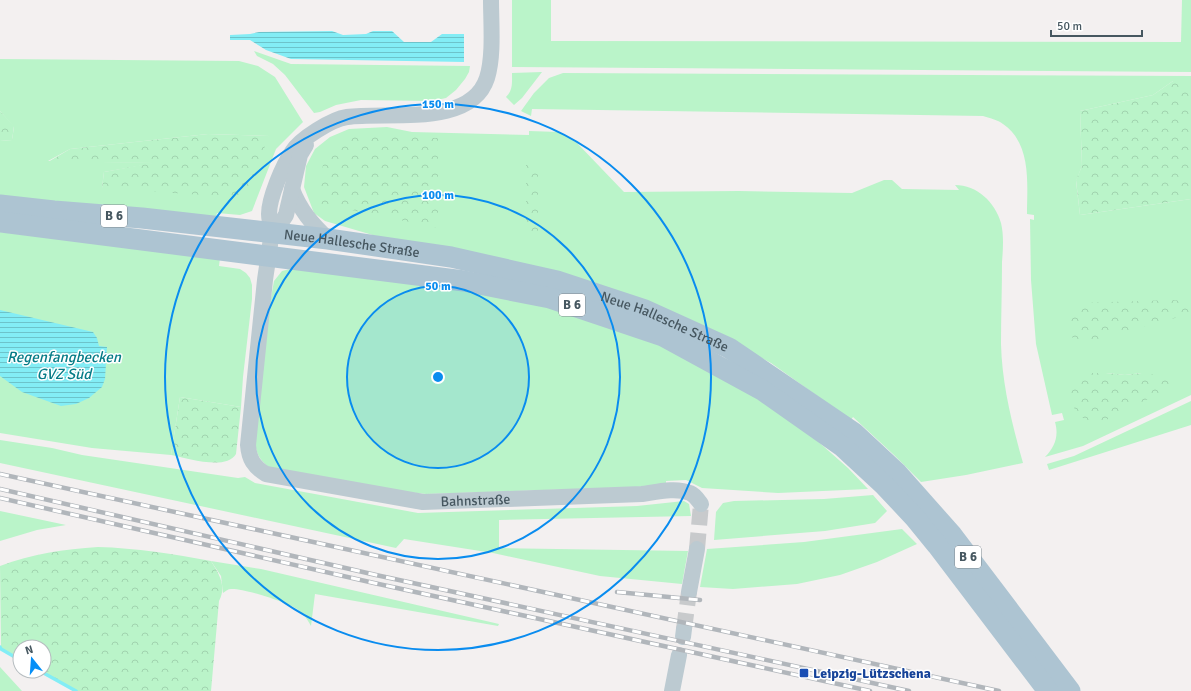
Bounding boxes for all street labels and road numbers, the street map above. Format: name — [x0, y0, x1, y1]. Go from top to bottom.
road number: B 6 — [101, 205, 127, 227]
street label: Neue Hallesche Straße — [283, 226, 421, 261]
street label: Neue Hallesche Straße — [599, 288, 731, 355]
road number: B 6 — [559, 294, 585, 316]
street label: Bahnstraße — [440, 490, 511, 510]
road number: B 6 — [955, 546, 981, 568]

